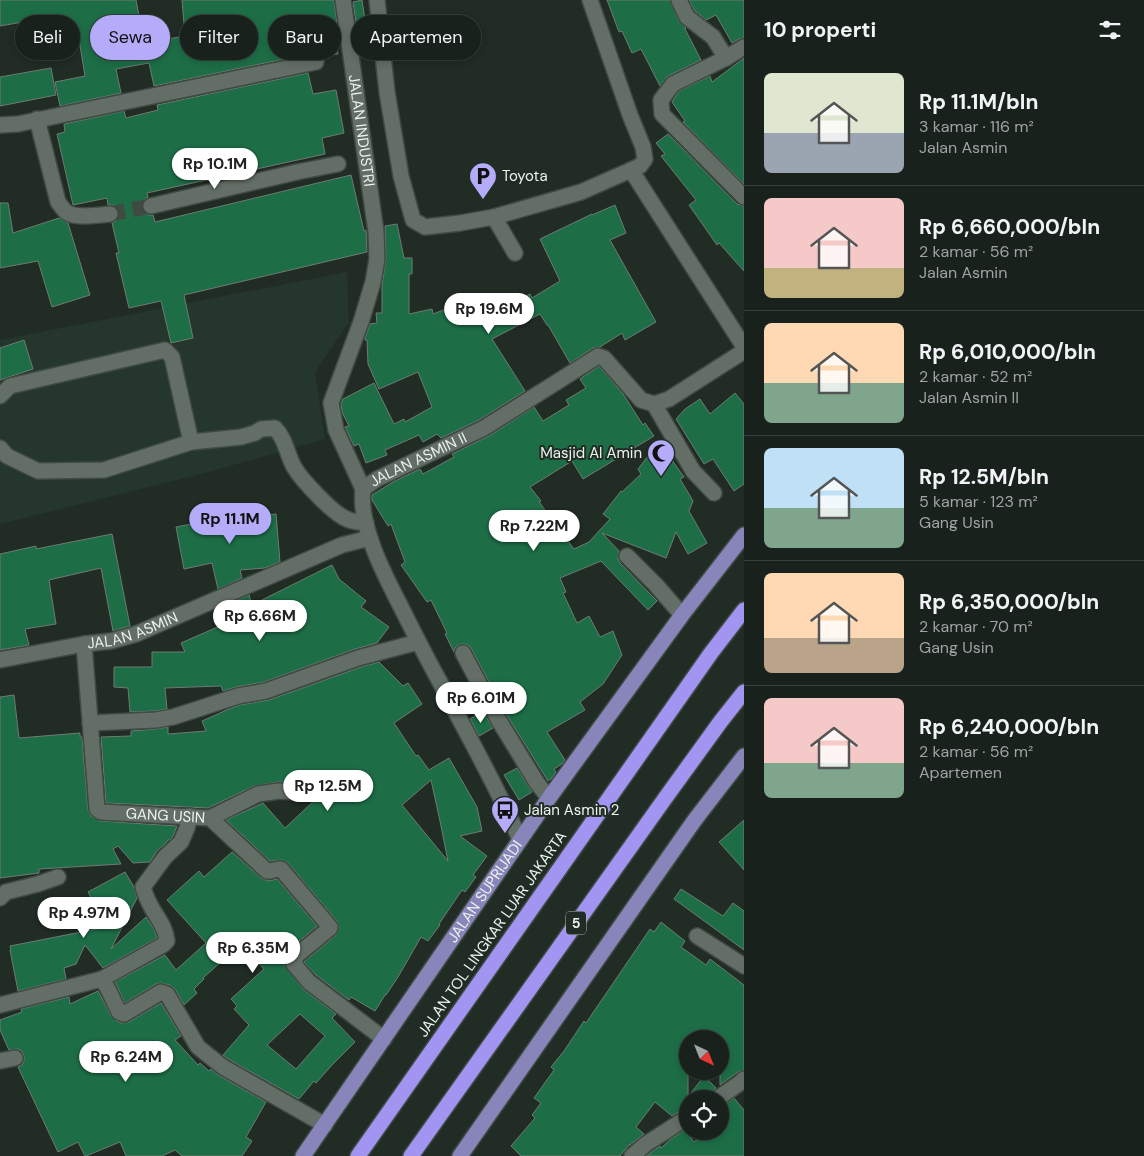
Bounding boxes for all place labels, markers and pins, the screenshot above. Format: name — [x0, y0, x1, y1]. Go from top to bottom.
pin: Rp 10.1M — [163, 148, 267, 190]
parking icon: Toyota — [468, 161, 498, 200]
place label: Toyota — [502, 166, 548, 186]
pin: Rp 19.6M — [437, 292, 541, 335]
mosque icon: Masjid Al Amin — [646, 438, 676, 477]
place label: Masjid Al Amin — [540, 443, 642, 463]
pin: Rp 11.1M — [178, 502, 282, 545]
pin: Rp 7.22M — [482, 510, 586, 552]
pin: Rp 6.66M — [208, 600, 312, 642]
pin: Rp 6.01M — [429, 682, 533, 724]
pin: Rp 12.5M — [276, 770, 380, 812]
bus stop icon: Jalan Asmin 2 — [490, 795, 520, 834]
place label: Jalan Asmin 2 — [524, 800, 619, 820]
pin: Rp 4.97M — [32, 896, 136, 939]
pin: Rp 6.35M — [201, 932, 305, 974]
pin: Rp 6.24M — [74, 1040, 178, 1083]

